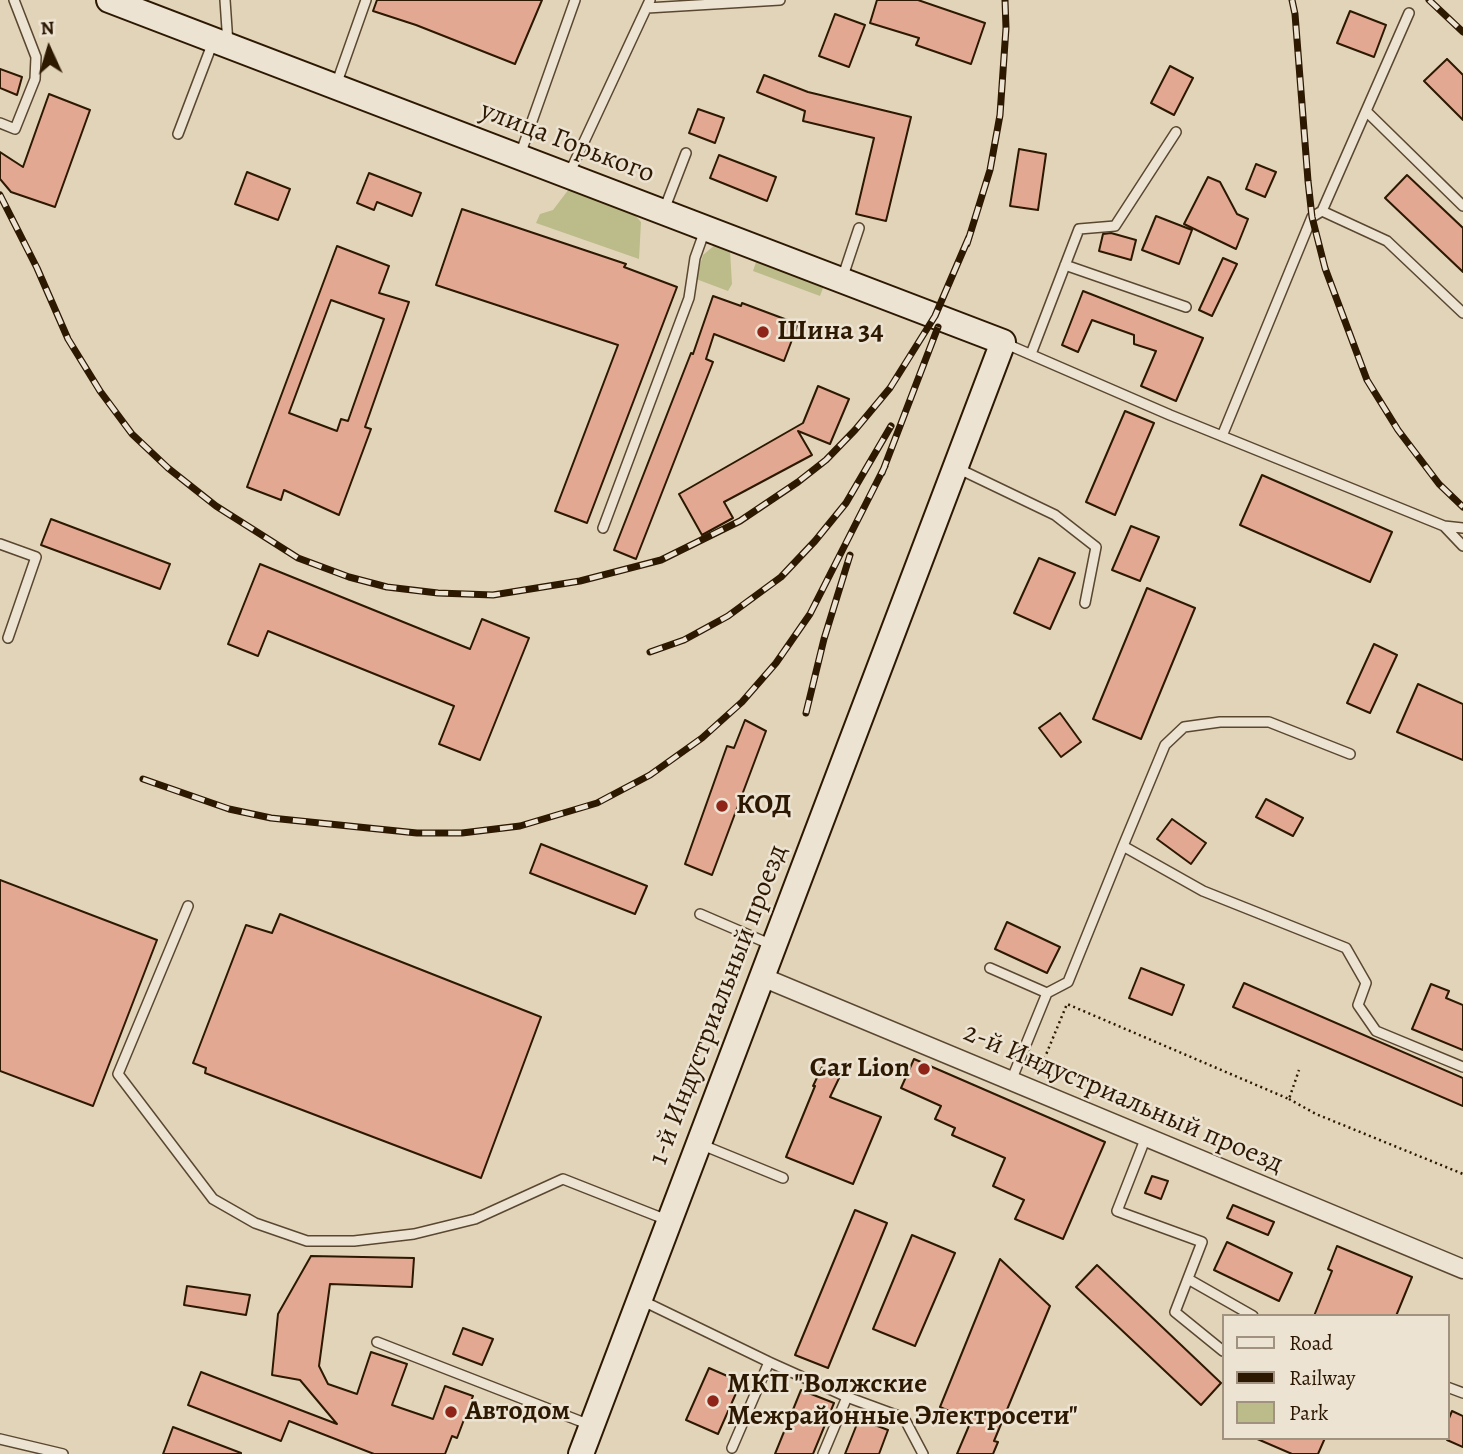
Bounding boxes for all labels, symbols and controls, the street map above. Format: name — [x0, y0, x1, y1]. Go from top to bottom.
north arrow — [14, 14, 84, 84]
text: N — [40, 15, 55, 42]
street label: улица Горького — [475, 94, 659, 192]
place label: Шина 34 — [777, 315, 884, 349]
marker: Шина 34 — [755, 324, 771, 340]
place label: КОД — [736, 789, 791, 823]
marker: КОД — [714, 798, 730, 814]
street label: 1-й Индустриальный проезд — [642, 840, 796, 1170]
street label: 2-й Индустриальный проезд — [958, 1016, 1288, 1182]
place label: Car Lion — [810, 1052, 910, 1086]
marker: Car Lion — [916, 1061, 932, 1077]
legend — [1222, 1314, 1449, 1440]
text: Road — [1289, 1329, 1333, 1357]
text: Railway — [1289, 1364, 1355, 1392]
place label: МКП "Волжские Межрайонные Электросети" — [727, 1368, 1078, 1434]
marker: МКП "Волжские Межрайонные Электросети" — [705, 1393, 721, 1409]
place label: Автодом — [465, 1395, 570, 1429]
text: Park — [1289, 1399, 1328, 1427]
marker: Автодом — [443, 1404, 459, 1420]

